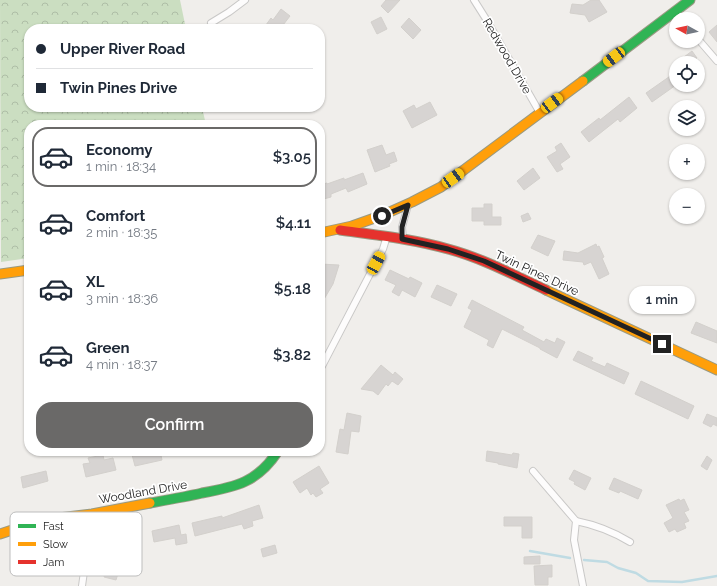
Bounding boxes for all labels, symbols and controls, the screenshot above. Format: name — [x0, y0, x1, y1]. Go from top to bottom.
north arrow — [669, 12, 705, 48]
map controls — [669, 12, 705, 224]
street label: Redwood Drive — [480, 16, 534, 96]
text: Upper River Road — [60, 40, 185, 58]
car — [601, 45, 627, 69]
button: locate — [669, 56, 705, 92]
text: Twin Pines Drive — [60, 79, 177, 97]
car — [539, 91, 565, 115]
button: layers — [669, 100, 705, 136]
icon: car — [38, 139, 74, 175]
text: Economy — [86, 141, 153, 159]
button: + — [669, 144, 705, 180]
text: $3.05 — [273, 148, 311, 166]
text: 1 min · 18:34 — [86, 159, 156, 174]
car — [440, 166, 466, 190]
button: − — [669, 188, 705, 224]
icon: car — [38, 205, 74, 241]
text: Comfort — [86, 207, 145, 225]
route start — [373, 207, 391, 225]
text: $4.11 — [276, 214, 311, 232]
text: 2 min · 18:35 — [86, 225, 157, 240]
street label: Twin Pines Drive — [493, 248, 581, 298]
car — [365, 250, 387, 276]
icon: car — [38, 271, 74, 307]
text: XL — [86, 273, 104, 291]
text: $5.18 — [274, 280, 311, 298]
callout: 1 min — [629, 286, 695, 314]
text: 3 min · 18:36 — [86, 291, 158, 306]
text: 1 min — [646, 292, 678, 307]
route end — [653, 335, 671, 353]
icon: car — [38, 337, 74, 373]
text: Green — [86, 339, 130, 357]
text: $3.82 — [273, 346, 311, 364]
text: 4 min · 18:37 — [86, 357, 157, 372]
button: Confirm — [36, 402, 313, 448]
street label: Woodland Drive — [98, 477, 188, 507]
legend — [10, 512, 142, 576]
text: Fast — [43, 520, 64, 533]
text: Slow — [43, 538, 68, 551]
text: Jam — [43, 556, 64, 569]

